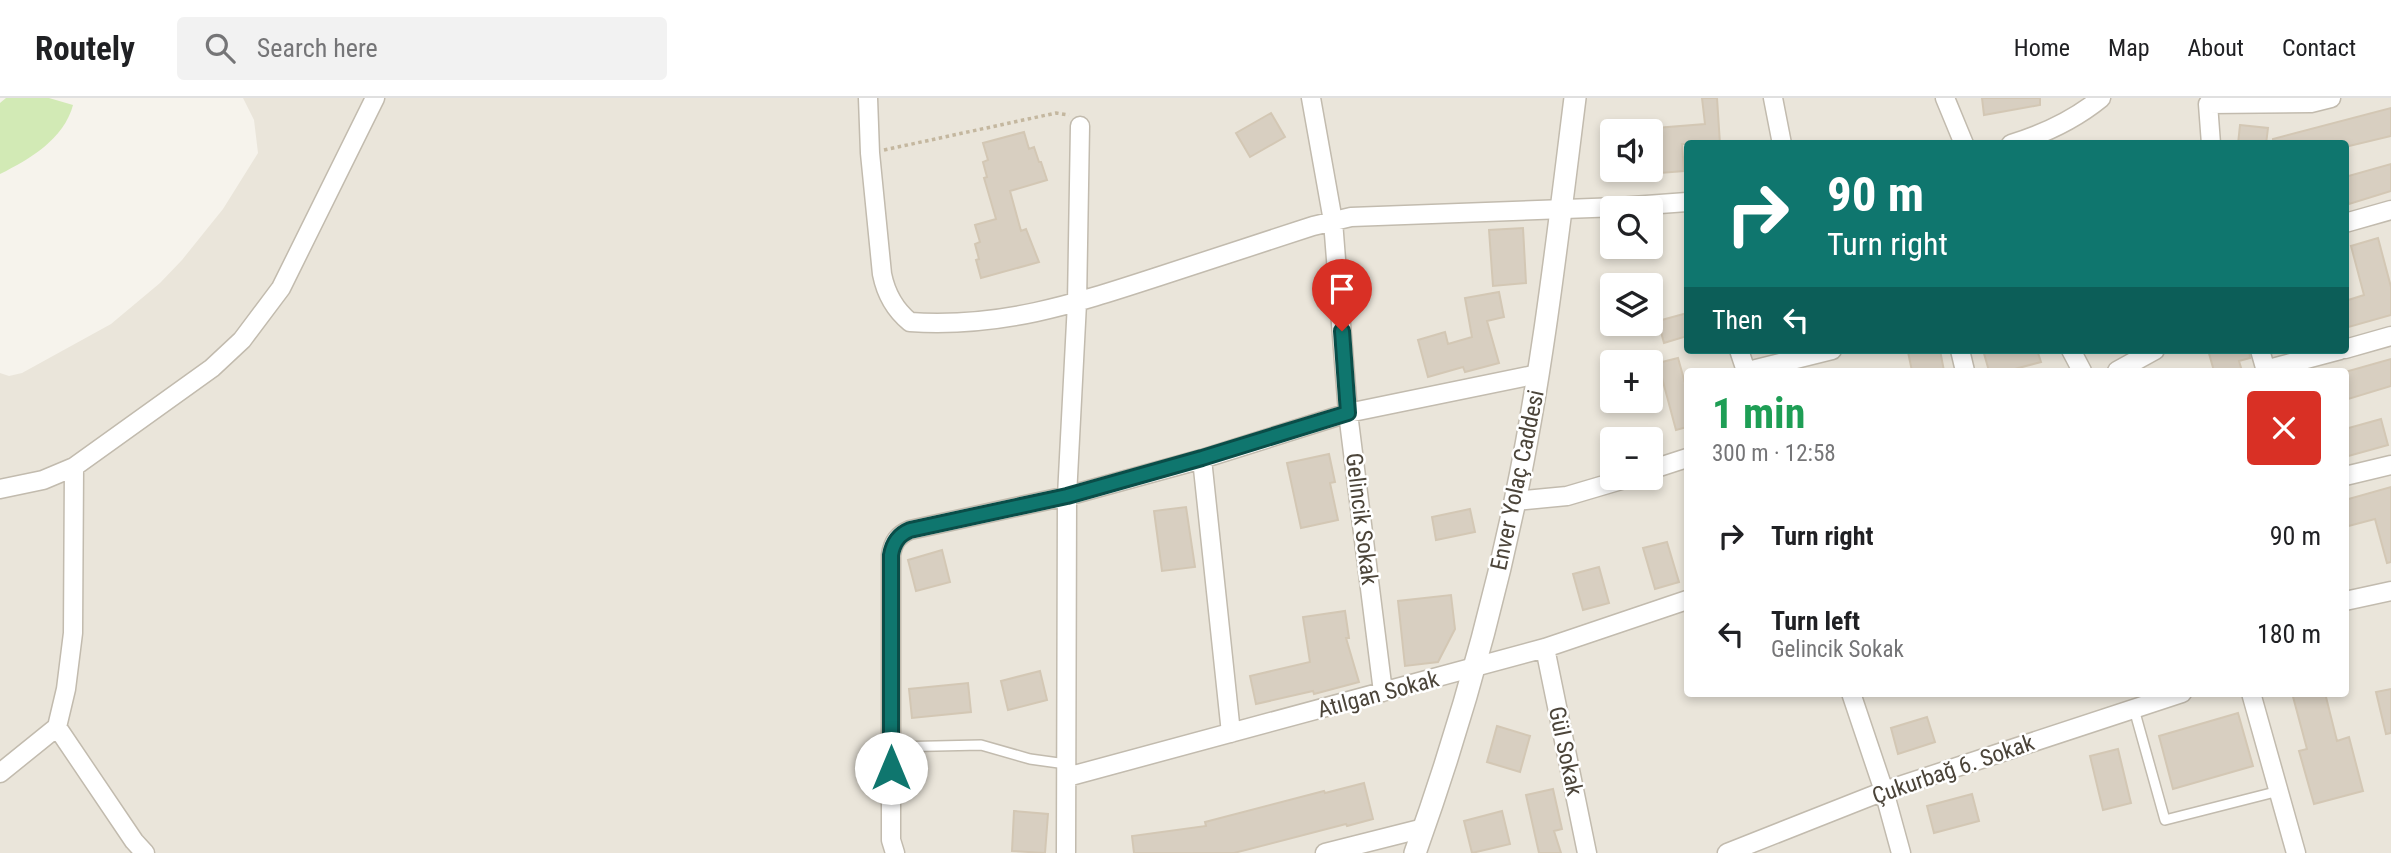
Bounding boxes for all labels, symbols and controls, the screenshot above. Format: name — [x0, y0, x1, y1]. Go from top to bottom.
search box — [177, 17, 667, 80]
text: Routely — [35, 29, 135, 68]
icon: search — [201, 29, 239, 67]
text: Search here — [257, 33, 378, 63]
text: Home — [2014, 34, 2070, 62]
text: Map — [2108, 34, 2150, 62]
text: About — [2188, 34, 2244, 62]
text: Contact — [2282, 34, 2356, 62]
map controls — [1600, 119, 1663, 490]
button: sound — [1600, 119, 1663, 182]
text: 90 m — [1827, 166, 1924, 223]
icon: right — [1712, 168, 1803, 259]
button: search — [1600, 196, 1663, 259]
text: Turn right — [1827, 225, 1948, 263]
pin — [1312, 259, 1372, 331]
icon: arrive — [1323, 270, 1361, 308]
button: layers — [1600, 273, 1663, 336]
icon: left — [1777, 301, 1815, 339]
text: Then — [1712, 305, 1763, 335]
button: + — [1600, 350, 1663, 413]
street label: Enver Yolaç Caddesi — [1485, 387, 1550, 573]
text: 1 min — [1712, 389, 1805, 438]
button: close — [2247, 391, 2321, 465]
button: − — [1600, 427, 1663, 490]
text: 300 m · 12:58 — [1712, 440, 1836, 467]
street label: Gelincik Sokak — [1340, 451, 1383, 587]
icon: right — [1712, 517, 1750, 555]
text: Turn right — [1771, 521, 1873, 551]
text: 90 m — [2270, 521, 2321, 551]
text: Turn left — [1771, 606, 1860, 636]
icon: left — [1712, 615, 1750, 653]
text: 180 m — [2257, 619, 2321, 649]
text: Gelincik Sokak — [1771, 636, 1904, 663]
street label: Atılgan Sokak — [1314, 665, 1442, 724]
street label: Gül Sokak — [1543, 704, 1588, 799]
street label: Çukurbağ 6. Sokak — [1869, 729, 2038, 810]
position arrow — [854, 731, 928, 805]

